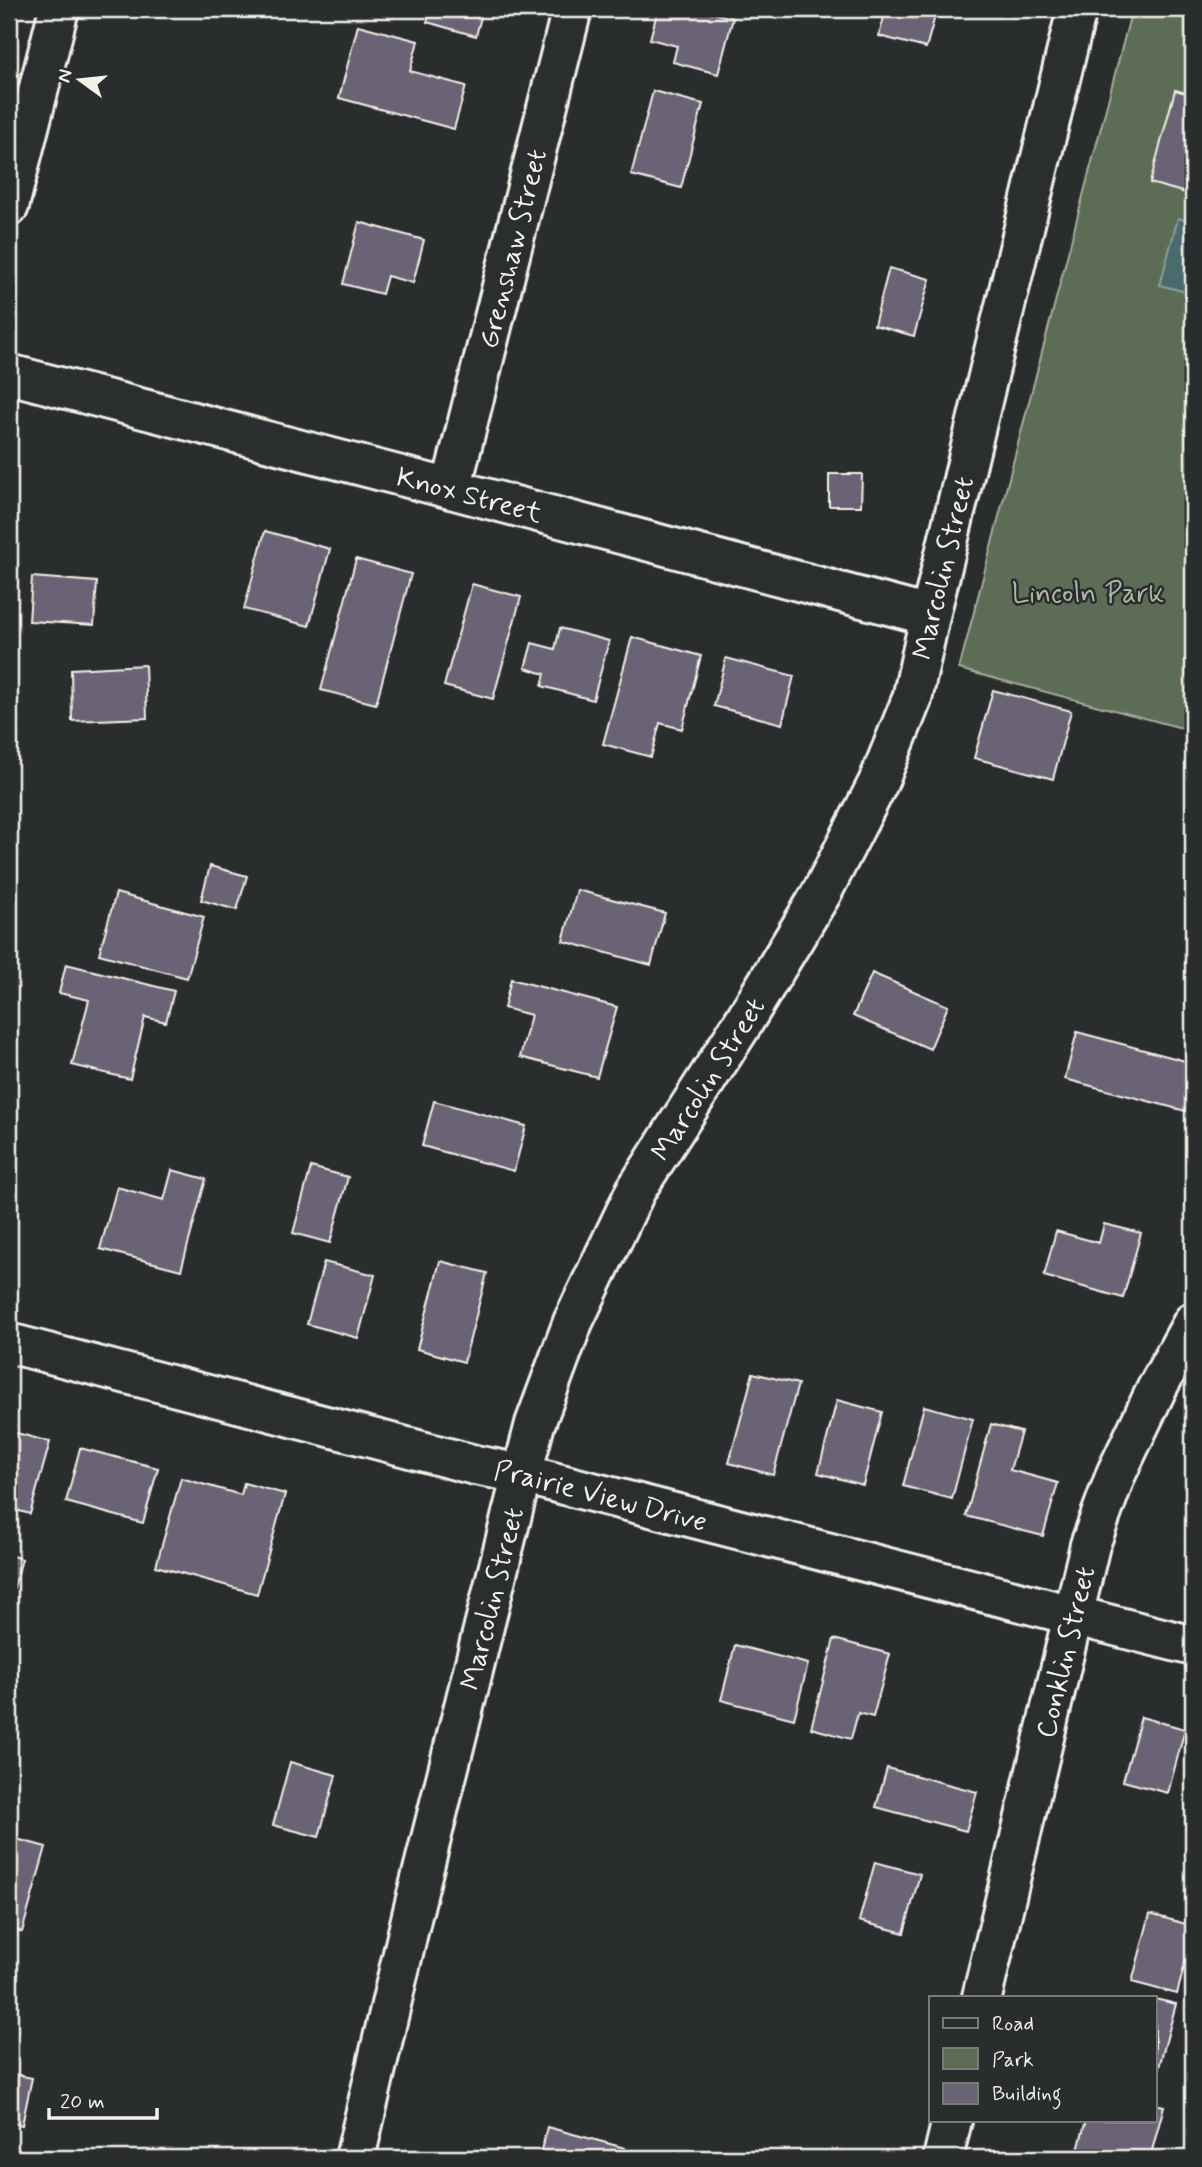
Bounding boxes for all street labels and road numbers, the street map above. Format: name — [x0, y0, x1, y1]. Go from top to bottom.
street label: Grenshaw Street — [471, 146, 557, 353]
street label: Knox Street — [392, 460, 546, 533]
street label: Marcolin Street — [905, 473, 984, 663]
street label: Marcolin Street — [643, 991, 775, 1169]
street label: Prairie View Drive — [491, 1453, 711, 1542]
street label: Marcolin Street — [453, 1504, 534, 1694]
street label: Conklin Street — [1029, 1563, 1105, 1742]

